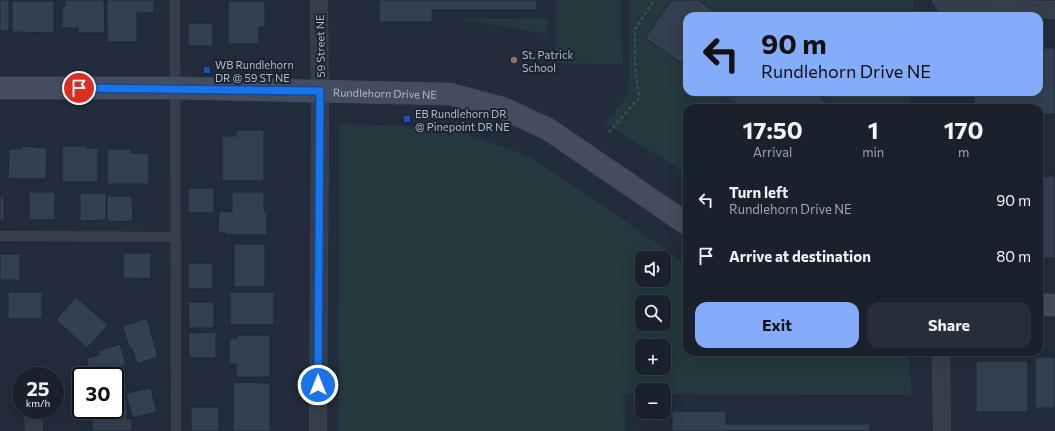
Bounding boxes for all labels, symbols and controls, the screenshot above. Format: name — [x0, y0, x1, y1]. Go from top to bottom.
street label: 59 Street NE — [313, 14, 327, 78]
text: 90 m — [761, 26, 827, 60]
icon: left — [695, 28, 747, 80]
place label: St. Patrick School — [522, 48, 573, 74]
marker: St. Patrick School — [509, 55, 519, 65]
place label: WB Rundlehorn DR @ 59 ST NE — [215, 58, 294, 84]
text: Rundlehorn Drive NE — [761, 60, 931, 82]
marker: WB Rundlehorn DR @ 59 ST NE — [202, 65, 212, 75]
pin — [62, 71, 96, 105]
icon: arrive — [68, 77, 90, 99]
street label: Rundlehorn Drive NE — [333, 85, 437, 100]
place label: EB Rundlehorn DR @ Pinepoint DR NE — [415, 107, 510, 133]
marker: EB Rundlehorn DR @ Pinepoint DR NE — [402, 114, 412, 124]
text: 17:50 — [742, 115, 803, 144]
text: 1 — [868, 115, 879, 144]
text: 170 — [944, 115, 984, 144]
text: Arrival — [753, 144, 792, 160]
text: min — [862, 144, 884, 160]
text: m — [958, 144, 969, 160]
text: Turn left — [729, 183, 788, 201]
icon: left — [695, 189, 717, 211]
text: 90 m — [996, 191, 1031, 209]
text: Rundlehorn Drive NE — [729, 201, 852, 217]
icon: arrive — [695, 245, 717, 267]
text: Arrive at destination — [729, 247, 871, 265]
text: 80 m — [996, 247, 1031, 265]
map controls — [635, 251, 671, 419]
button: sound — [635, 251, 671, 287]
button: search — [635, 295, 671, 331]
button: Exit — [695, 302, 859, 348]
button: Share — [867, 302, 1031, 348]
button: + — [635, 339, 671, 375]
position arrow — [297, 364, 339, 406]
speed limit sign: 30 — [72, 367, 124, 419]
text: 25 — [26, 376, 50, 400]
button: − — [635, 383, 671, 419]
text: km/h — [26, 397, 50, 409]

